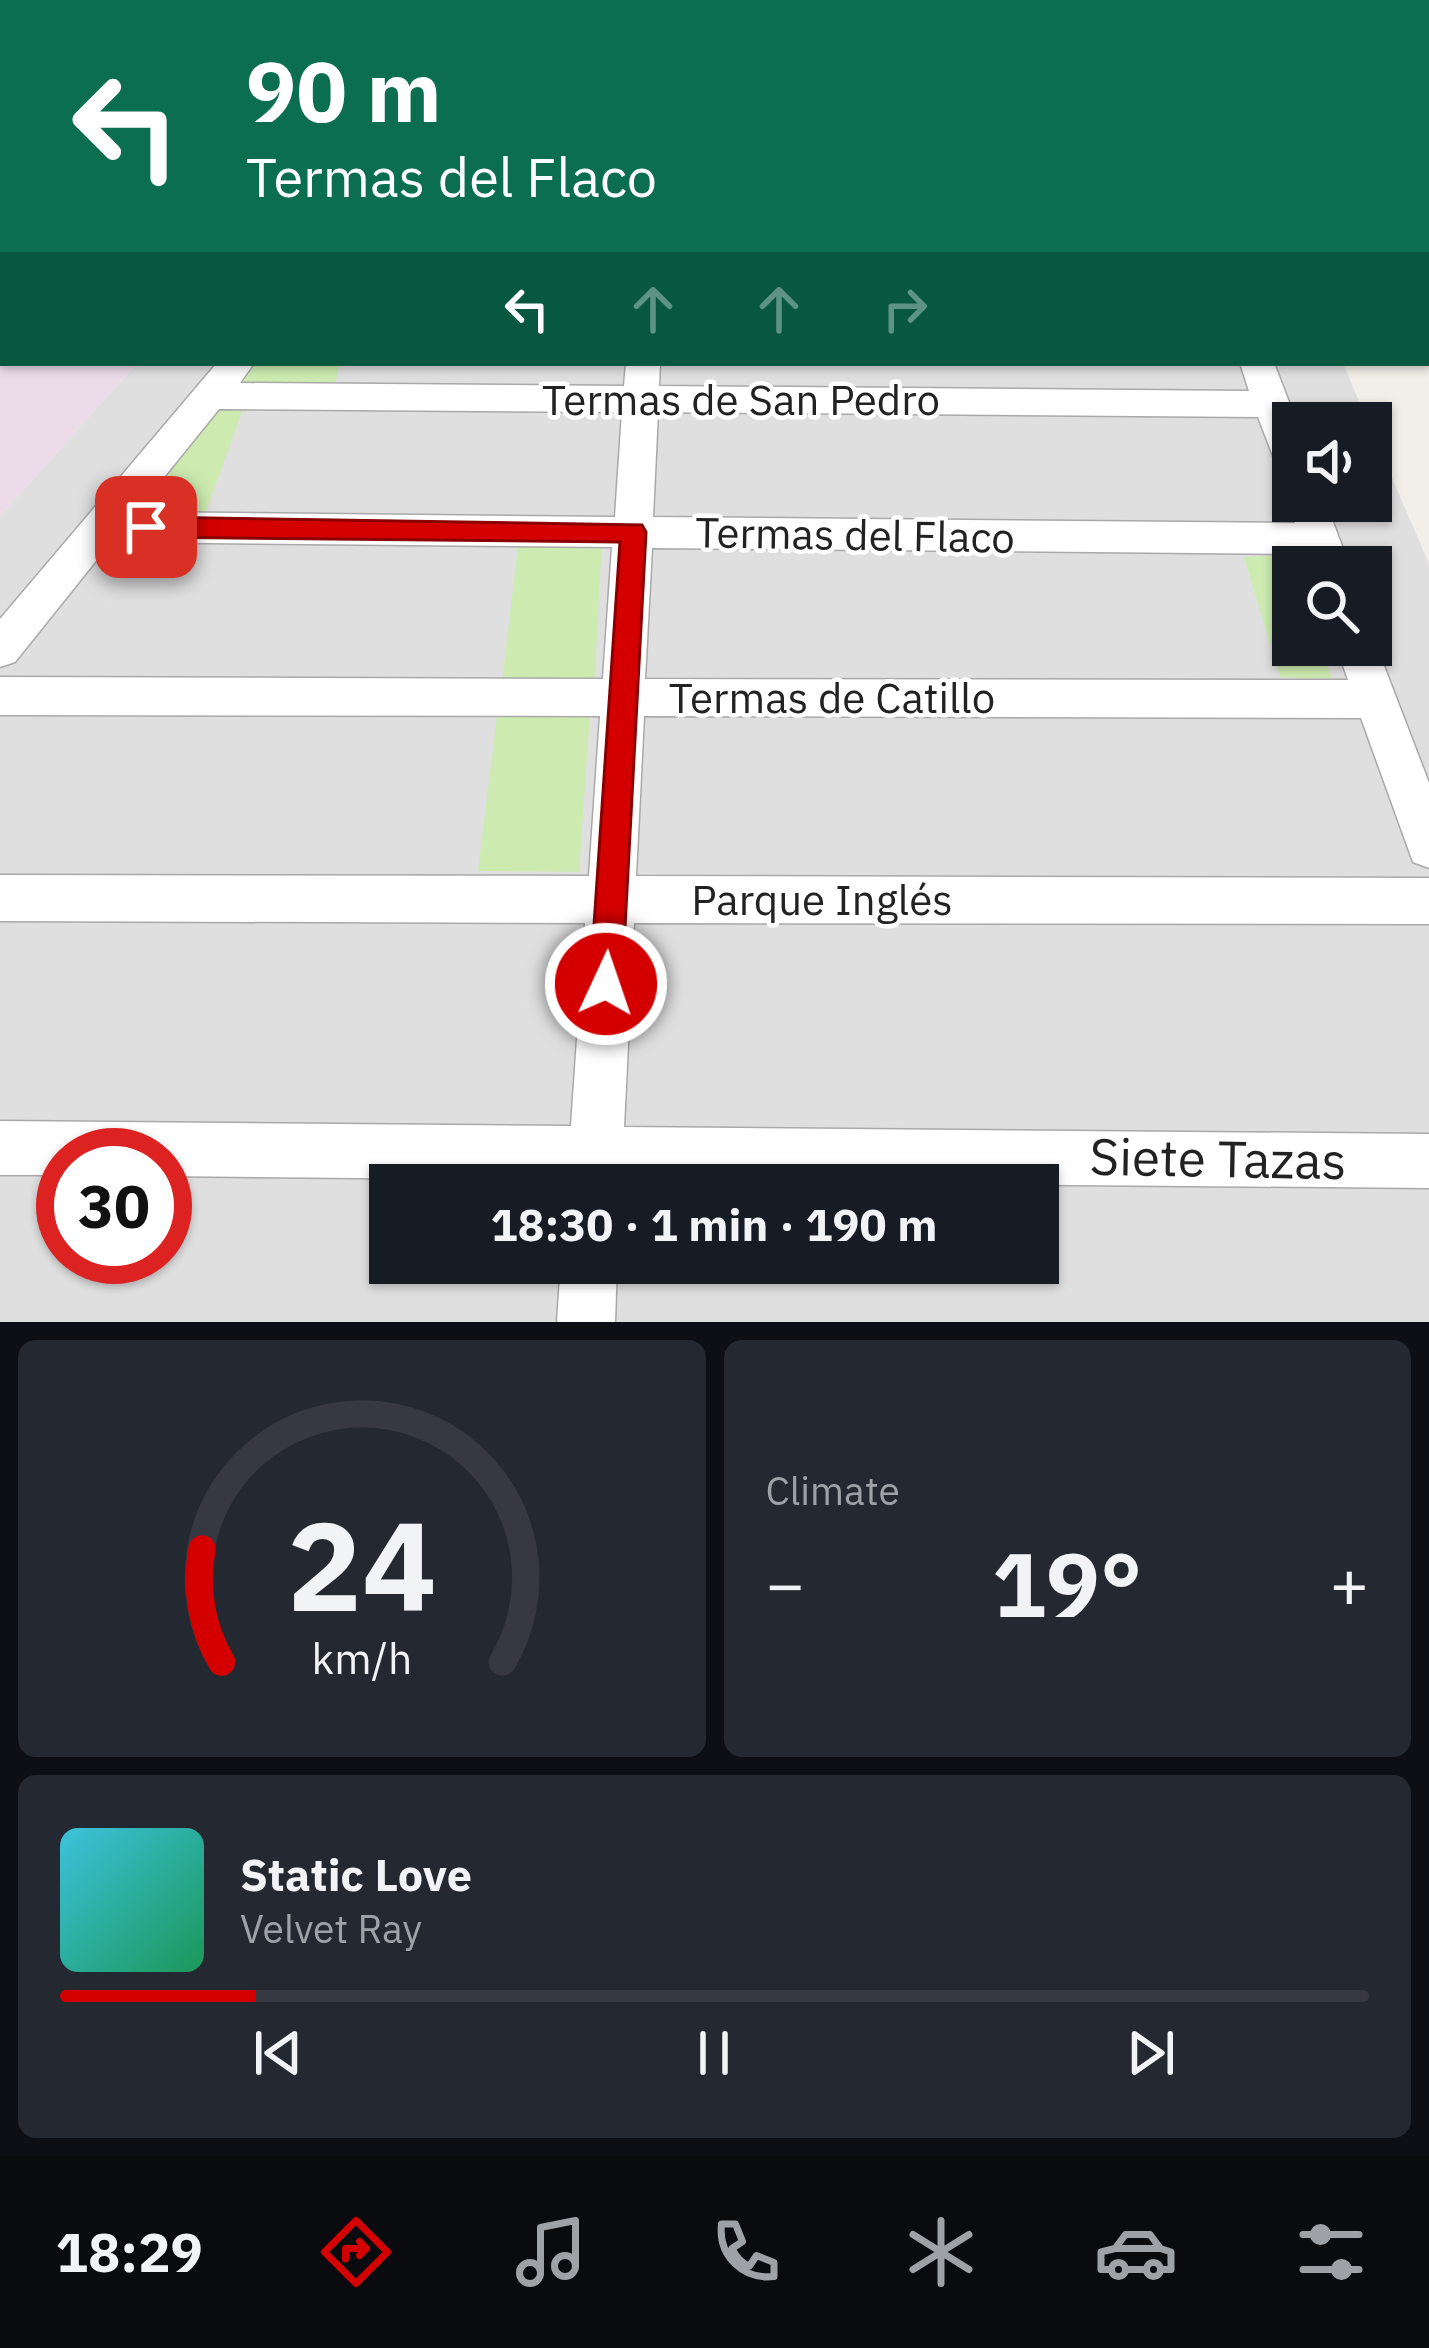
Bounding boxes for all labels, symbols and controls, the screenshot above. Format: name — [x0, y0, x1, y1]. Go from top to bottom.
text: 90 m — [246, 36, 442, 145]
icon: left — [48, 48, 204, 204]
text: Termas del Flaco — [246, 142, 657, 212]
icon: left — [494, 276, 560, 342]
icon: ahead — [620, 276, 686, 342]
icon: ahead — [746, 276, 812, 342]
icon: right — [872, 276, 938, 342]
street label: Termas de San Pedro — [542, 372, 940, 427]
map controls — [1272, 402, 1392, 666]
button: sound — [1272, 402, 1392, 522]
pin — [95, 476, 197, 578]
icon: arrive — [113, 494, 179, 560]
street label: Termas del Flaco — [695, 504, 1015, 565]
button: search — [1272, 546, 1392, 666]
street label: Termas de Catillo — [669, 670, 995, 725]
street label: Parque Inglés — [691, 872, 953, 927]
position arrow — [543, 921, 669, 1047]
street label: Siete Tazas — [1089, 1123, 1347, 1193]
speed limit sign: 30 — [36, 1128, 192, 1284]
text: 18:30 · 1 min · 190 m — [491, 1195, 937, 1253]
text: Climate — [766, 1465, 900, 1516]
text: 24 — [287, 1483, 437, 1645]
text: 19° — [992, 1525, 1142, 1642]
text: − — [766, 1540, 805, 1626]
text: + — [1329, 1540, 1369, 1626]
text: km/h — [311, 1629, 412, 1685]
text: Static Love — [240, 1845, 472, 1903]
text: Velvet Ray — [240, 1903, 422, 1954]
icon: previous — [245, 2020, 311, 2086]
icon: pause — [681, 2020, 747, 2086]
icon: next — [1118, 2020, 1184, 2086]
icon: directions — [314, 2210, 398, 2294]
icon: music — [509, 2210, 593, 2294]
icon: phone — [704, 2210, 788, 2294]
icon: climate — [899, 2210, 983, 2294]
icon: car — [1094, 2210, 1178, 2294]
icon: filters — [1289, 2210, 1373, 2294]
text: 18:29 — [56, 2217, 203, 2287]

